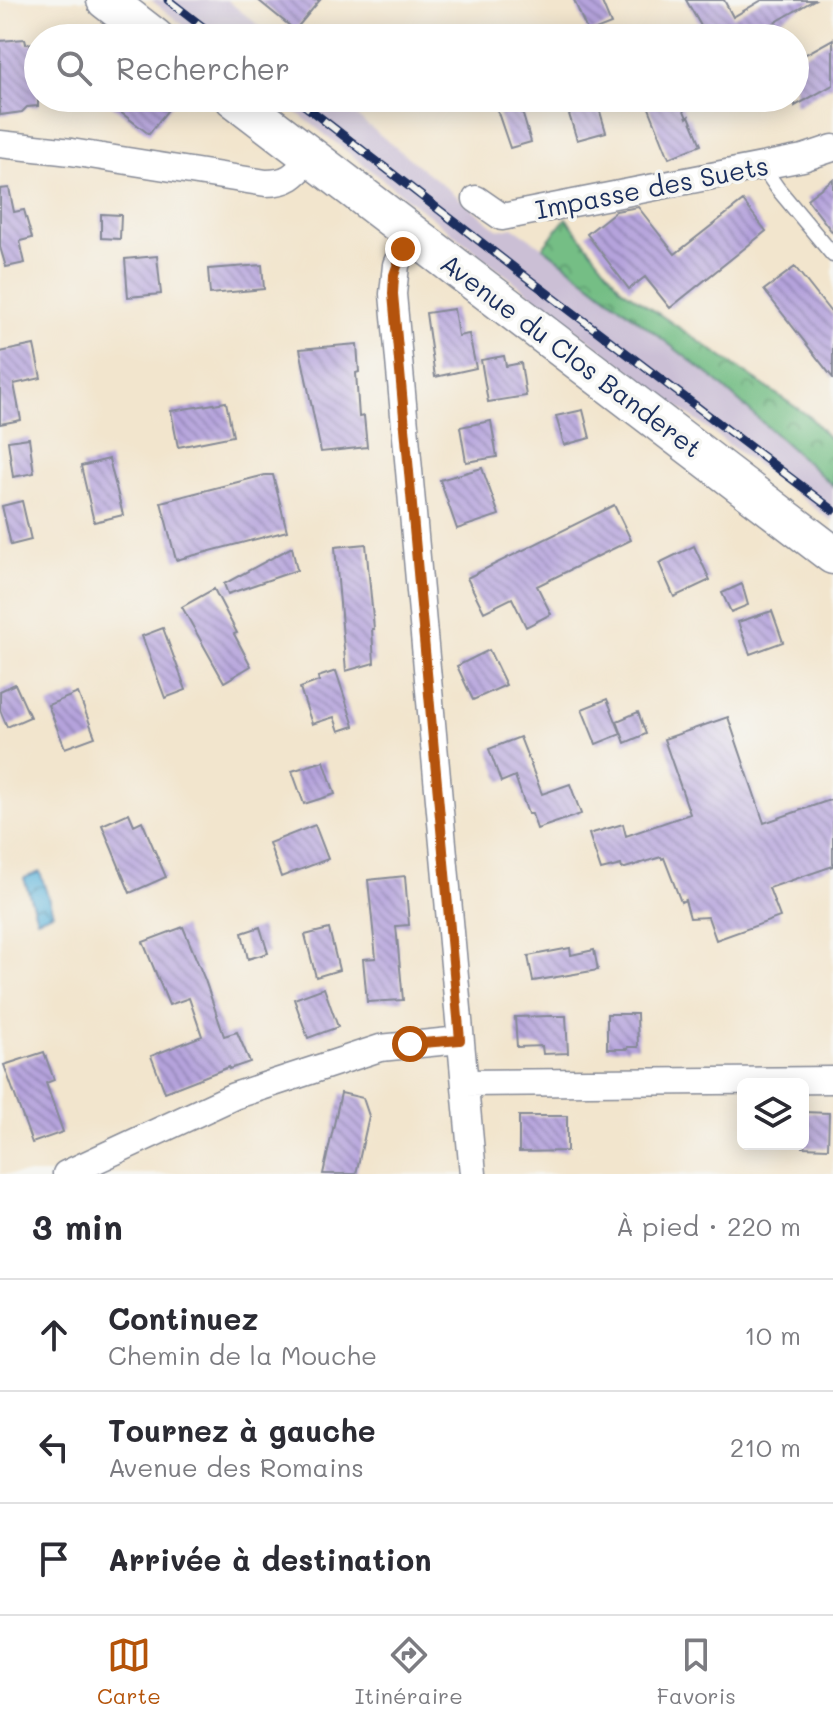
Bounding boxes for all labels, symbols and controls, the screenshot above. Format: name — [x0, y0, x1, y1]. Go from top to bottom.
search box — [24, 24, 809, 112]
icon: search — [52, 46, 96, 90]
text: Rechercher — [116, 48, 290, 88]
street label: Impasse des Suets — [532, 148, 771, 226]
route end — [385, 231, 421, 267]
street label: Avenue du Clos Banderet — [434, 246, 709, 465]
route start — [392, 1026, 428, 1062]
map controls — [737, 1078, 809, 1150]
button: layers — [737, 1078, 809, 1150]
text: 3 min — [32, 1204, 123, 1249]
text: À pied · 220 m — [616, 1209, 801, 1243]
text: Continuez — [108, 1298, 258, 1338]
icon: ahead — [32, 1313, 76, 1357]
text: 10 m — [744, 1318, 801, 1352]
text: Chemin de la Mouche — [108, 1338, 377, 1372]
text: Tournez à gauche — [108, 1410, 376, 1450]
icon: left — [32, 1425, 76, 1469]
text: 210 m — [730, 1430, 801, 1464]
text: Avenue des Romains — [108, 1450, 364, 1484]
icon: arrive — [32, 1537, 76, 1581]
text: Arrivée à destination — [108, 1539, 431, 1579]
tab: Carte — [97, 1633, 161, 1710]
tab: Itinéraire — [355, 1633, 463, 1710]
tab: Favoris — [657, 1633, 736, 1710]

